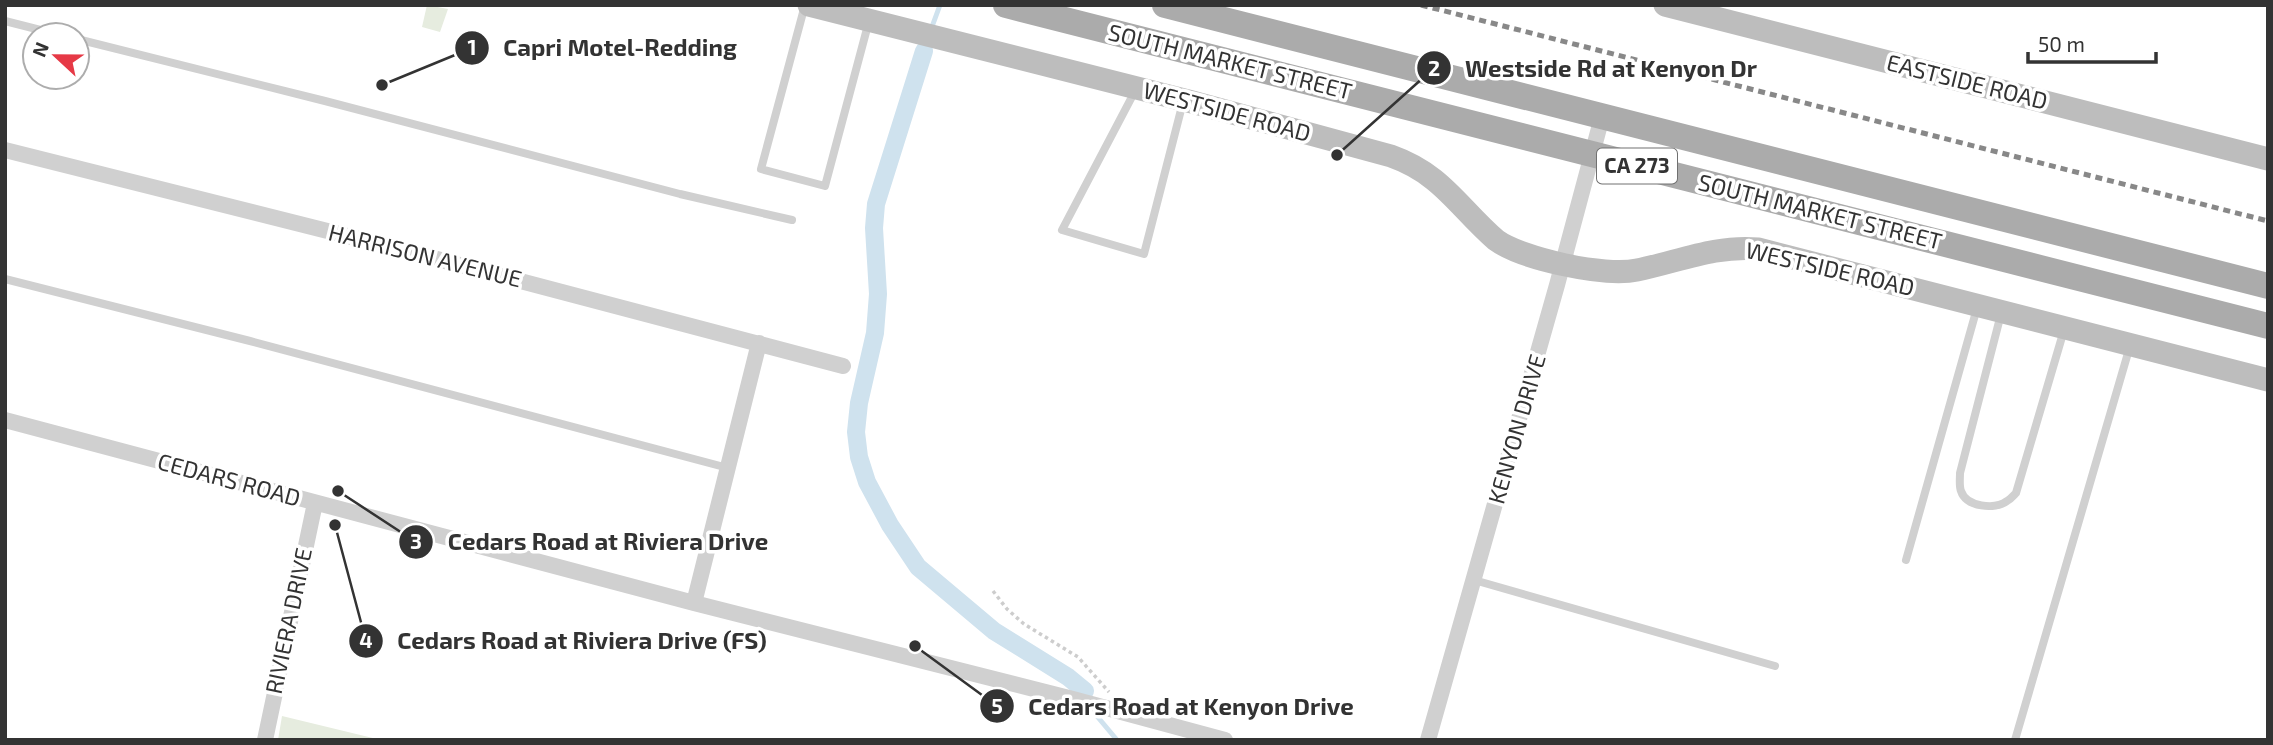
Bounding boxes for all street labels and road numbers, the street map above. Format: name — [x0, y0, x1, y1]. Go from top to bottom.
street label: SOUTH MARKET STREET — [1106, 17, 1355, 105]
street label: EASTSIDE ROAD — [1884, 48, 2051, 115]
street label: WESTSIDE ROAD — [1140, 75, 1314, 147]
road number: CA 273 — [1597, 148, 1677, 184]
street label: SOUTH MARKET STREET — [1696, 167, 1945, 255]
street label: HARRISON AVENUE — [326, 217, 525, 293]
street label: WESTSIDE ROAD — [1743, 235, 1917, 301]
street label: KENYON DRIVE — [1481, 351, 1551, 507]
street label: CEDARS ROAD — [155, 447, 304, 512]
street label: RIVIERA DRIVE — [259, 545, 317, 696]

